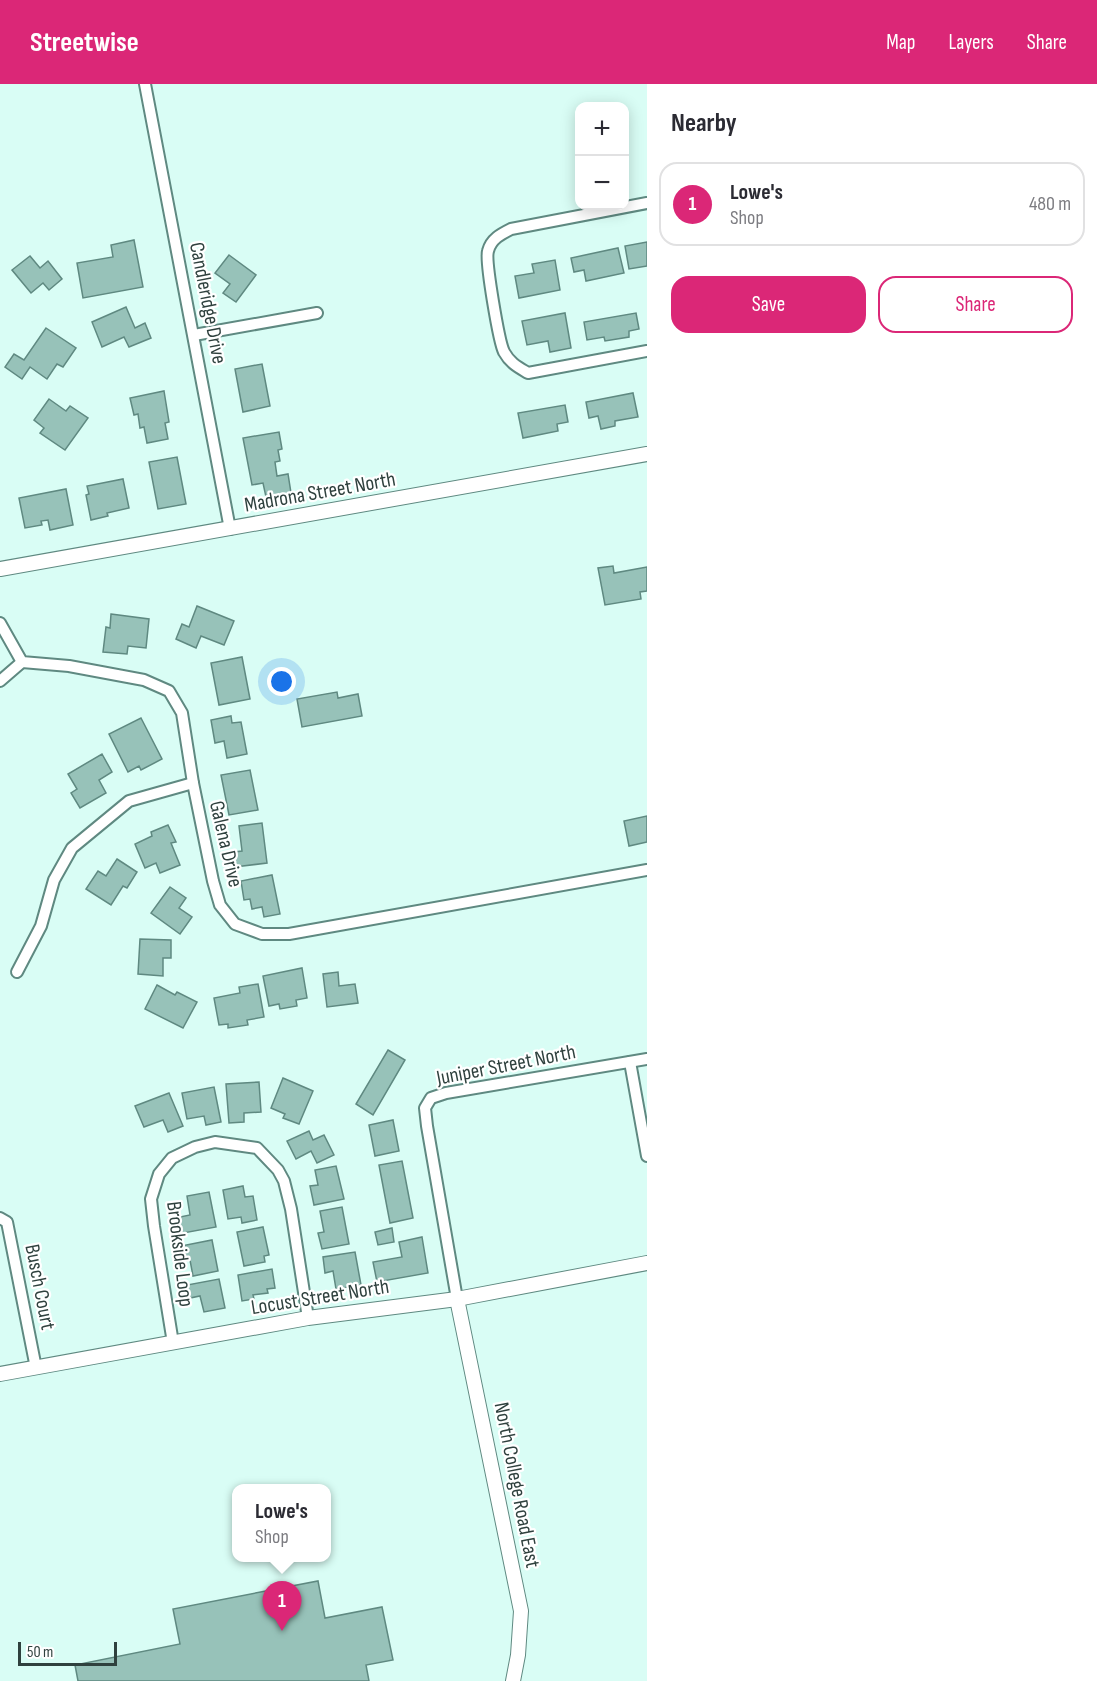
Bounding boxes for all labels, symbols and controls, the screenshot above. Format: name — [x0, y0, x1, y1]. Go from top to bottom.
text: Streetwise — [30, 26, 139, 59]
text: Map — [886, 30, 915, 55]
text: Layers — [948, 30, 994, 55]
text: Share — [1027, 30, 1067, 55]
map controls — [575, 102, 629, 210]
button: + — [575, 102, 629, 156]
text: Nearby — [671, 108, 737, 139]
button: − — [575, 156, 629, 210]
text: Lowe's — [730, 179, 783, 206]
text: 1 — [689, 192, 696, 216]
text: 480 m — [1029, 192, 1071, 216]
text: Shop — [730, 206, 764, 230]
street label: Candleridge Drive — [184, 240, 232, 366]
button: Save — [671, 276, 866, 333]
button: Share — [878, 276, 1073, 333]
street label: Madrona Street North — [243, 466, 397, 518]
your location — [267, 667, 296, 696]
street label: Galena Drive — [204, 798, 248, 890]
street label: Juniper Street North — [433, 1039, 578, 1091]
street label: Brookside Loop — [161, 1200, 199, 1308]
street label: Busch Court — [19, 1242, 61, 1332]
street label: Locust Street North — [249, 1274, 391, 1320]
street label: North College Road East — [489, 1400, 545, 1570]
popup — [232, 1484, 331, 1562]
text: Lowe's — [255, 1498, 308, 1525]
text: Shop — [255, 1525, 289, 1549]
pin: 1 — [262, 1582, 302, 1631]
scale bar — [18, 1639, 117, 1666]
text: 50 m — [27, 1643, 53, 1662]

